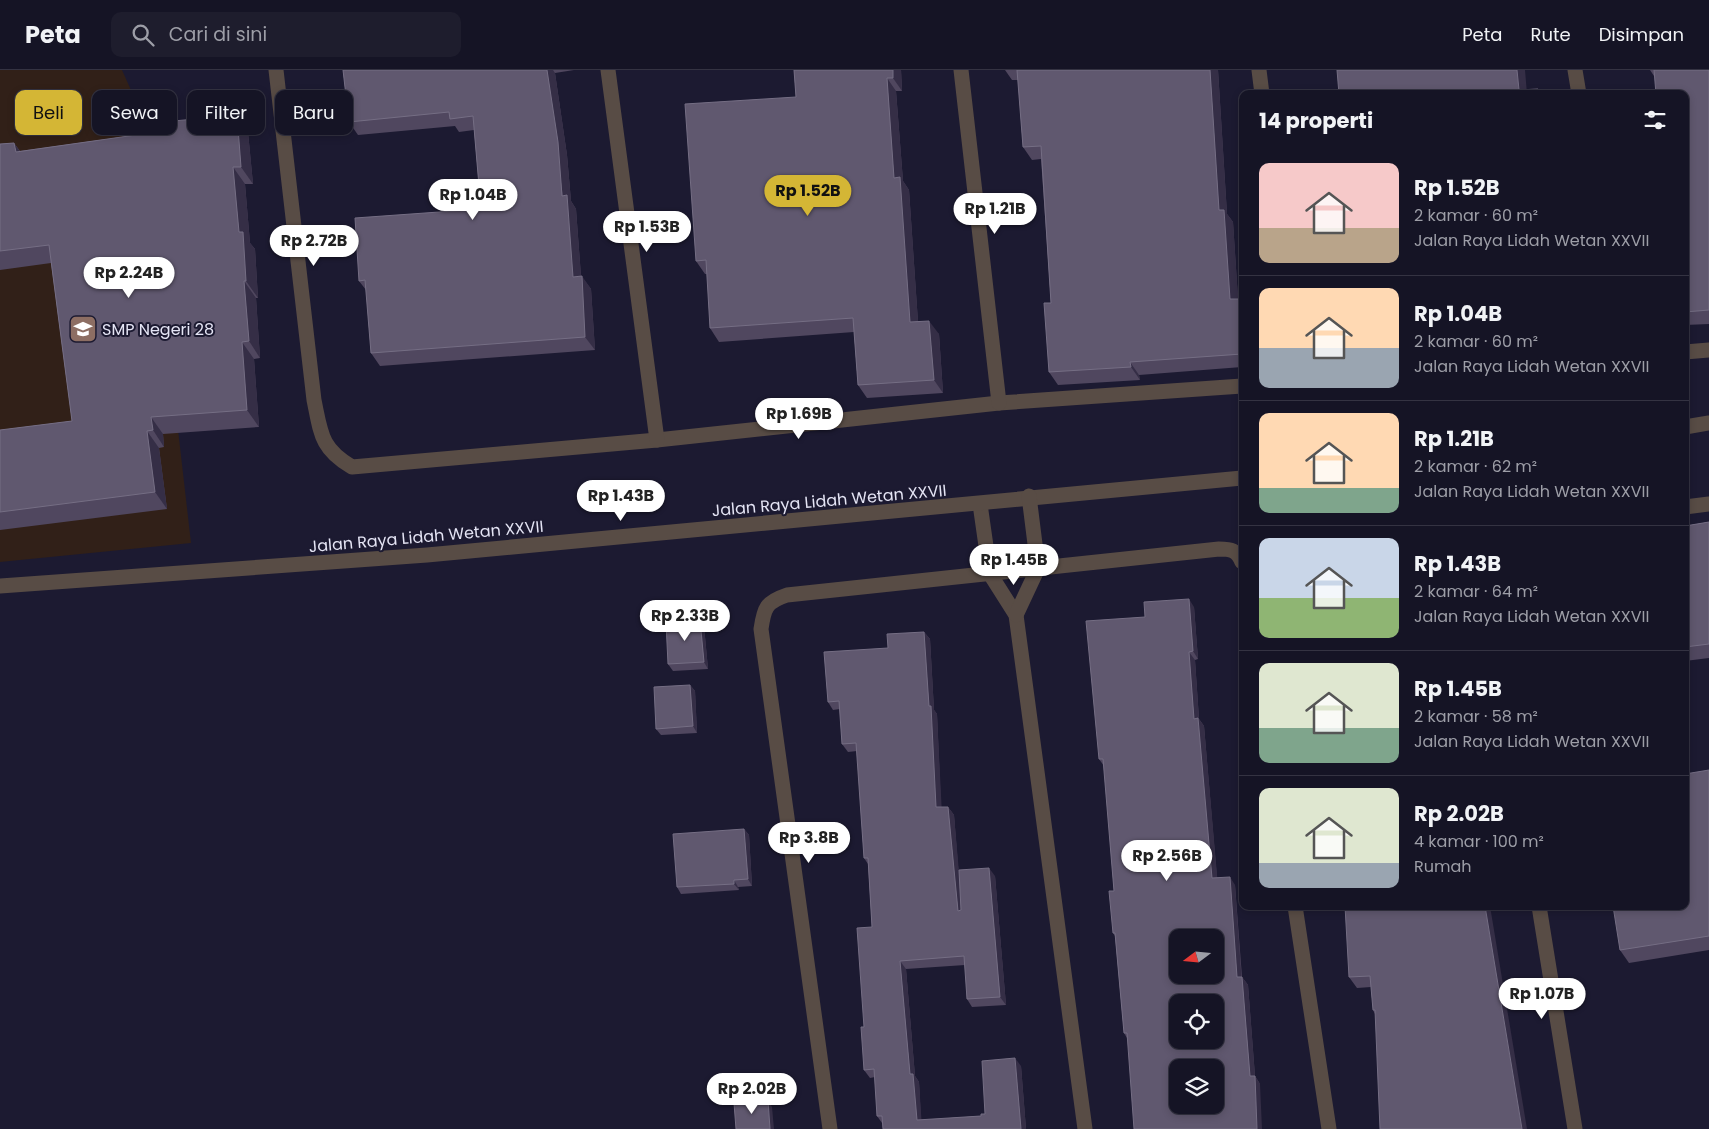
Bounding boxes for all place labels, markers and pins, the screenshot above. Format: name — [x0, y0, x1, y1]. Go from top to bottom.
pin: Rp 1.52B — [756, 174, 860, 217]
pin: Rp 1.04B — [421, 178, 525, 221]
pin: Rp 1.21B — [943, 192, 1047, 235]
pin: Rp 1.53B — [595, 210, 699, 253]
pin: Rp 2.72B — [262, 224, 366, 267]
pin: Rp 2.24B — [77, 256, 181, 299]
school or university icon: SMP Negeri 28 — [68, 314, 98, 344]
place label: SMP Negeri 28 — [102, 318, 214, 341]
pin: Rp 1.69B — [747, 398, 851, 440]
pin: Rp 1.43B — [569, 480, 673, 522]
pin: Rp 1.45B — [962, 544, 1066, 586]
pin: Rp 2.33B — [633, 600, 737, 642]
pin: Rp 3.8B — [763, 822, 855, 864]
pin: Rp 2.56B — [1115, 840, 1219, 882]
pin: Rp 1.07B — [1490, 978, 1594, 1020]
pin: Rp 2.02B — [700, 1072, 804, 1115]

